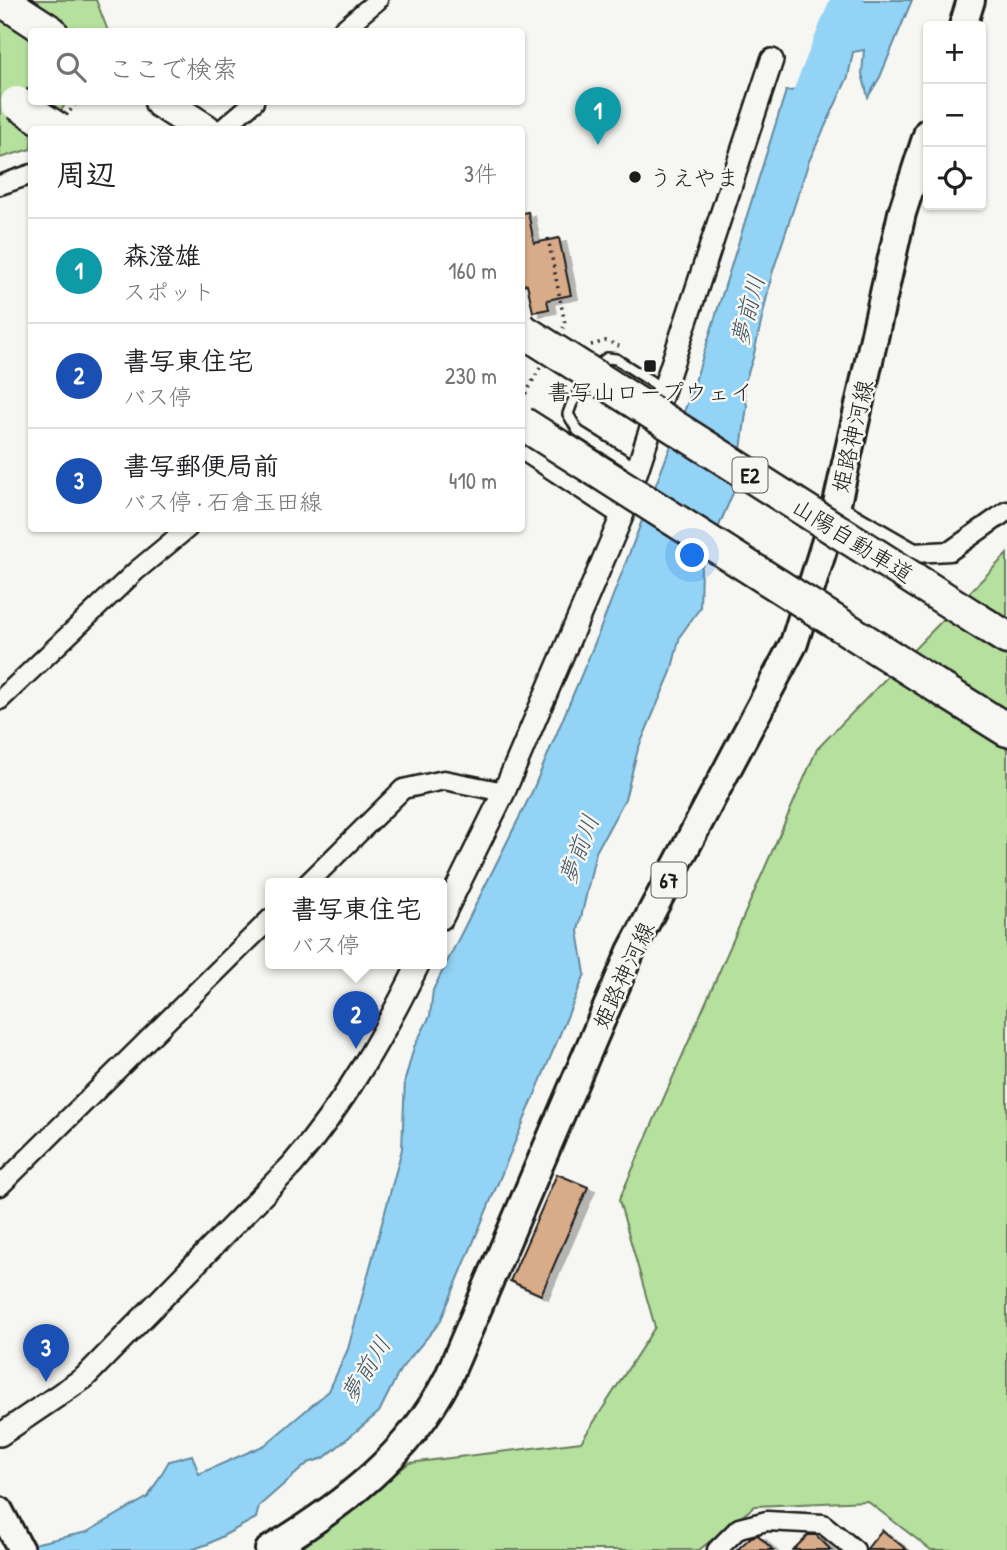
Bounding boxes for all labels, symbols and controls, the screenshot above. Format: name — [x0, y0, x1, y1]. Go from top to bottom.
map controls — [923, 21, 986, 210]
button: + — [923, 21, 986, 84]
search box — [28, 28, 525, 105]
icon: search — [52, 48, 90, 86]
text: ここで検索 — [108, 51, 238, 86]
button: − — [923, 84, 986, 147]
pin: 1 — [575, 87, 621, 145]
button: locate — [923, 147, 986, 210]
text: 周辺 — [56, 154, 116, 194]
text: 3件 — [464, 158, 497, 189]
place label: うえやま — [649, 162, 739, 193]
marker: うえやま — [627, 169, 643, 185]
text: 森澄雄 — [123, 238, 201, 273]
text: 1 — [75, 255, 83, 286]
text: 160 m — [448, 255, 497, 286]
water label: 夢前川 — [722, 271, 772, 349]
text: スポット — [123, 276, 215, 307]
text: 書写東住宅 — [123, 343, 253, 378]
marker: 書写山ロープウェイ — [642, 358, 658, 374]
text: 2 — [74, 360, 84, 391]
text: 230 m — [445, 360, 497, 391]
place label: 書写山ロープウェイ — [547, 376, 753, 407]
street label: 姫路神河線 — [824, 376, 880, 496]
text: バス停 — [123, 381, 192, 412]
text: 書写郵便局前 — [123, 448, 279, 483]
road number: E2 — [732, 458, 768, 492]
text: 3 — [74, 465, 84, 496]
text: 410 m — [449, 465, 497, 496]
text: バス停 · 石倉玉田線 — [123, 486, 322, 517]
street label: 山陽自動車道 — [786, 490, 920, 590]
your location — [675, 538, 709, 572]
water label: 夢前川 — [550, 810, 606, 888]
road number: 67 — [652, 862, 686, 898]
popup — [265, 878, 447, 969]
text: 書写東住宅 — [291, 891, 421, 926]
street label: 姫路神河線 — [585, 916, 661, 1034]
text: バス停 — [291, 929, 360, 960]
pin: 2 — [333, 991, 379, 1049]
pin: 3 — [23, 1324, 69, 1382]
water label: 夢前川 — [332, 1330, 398, 1408]

